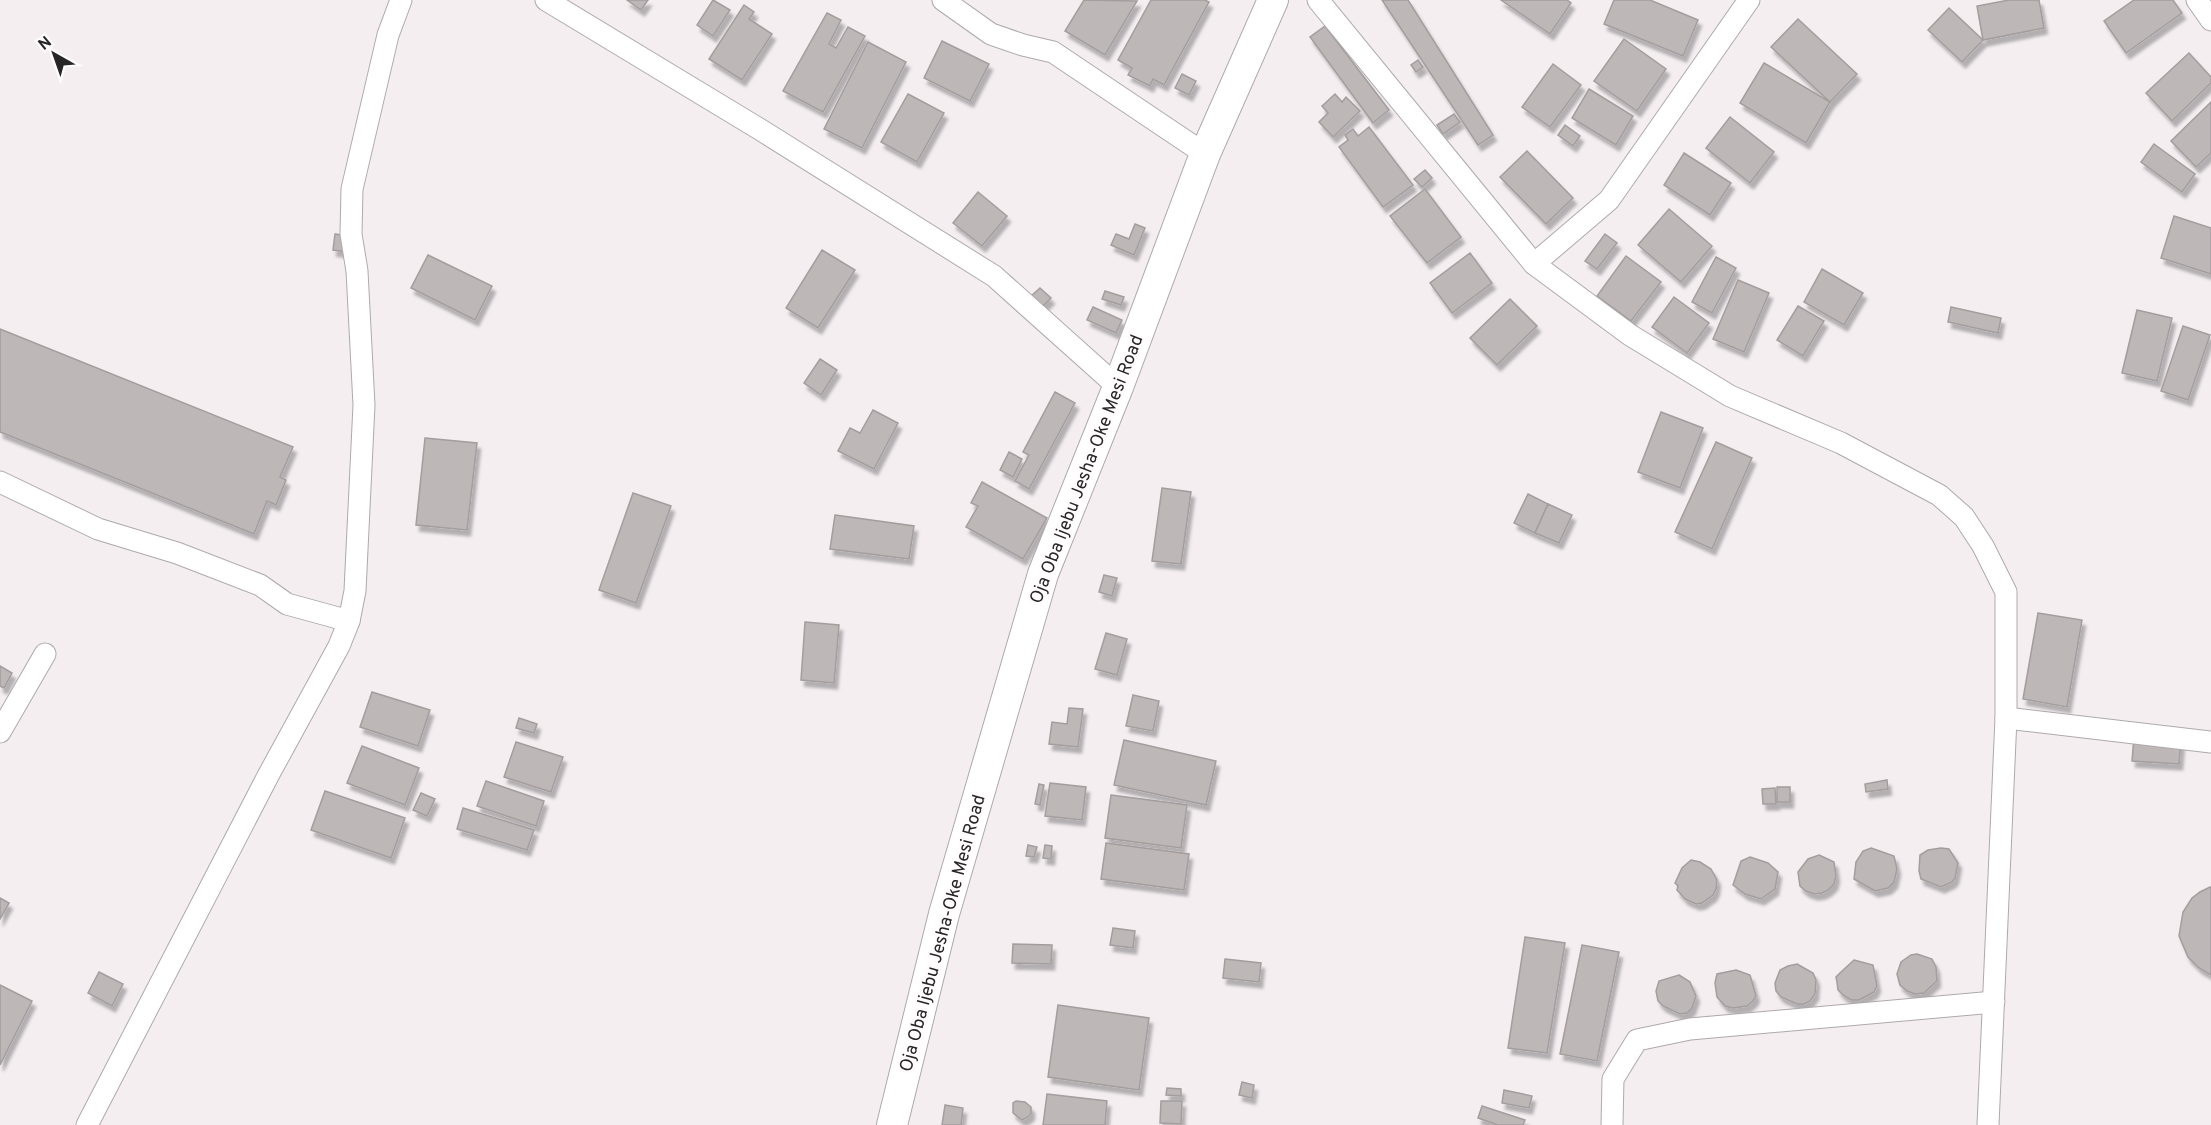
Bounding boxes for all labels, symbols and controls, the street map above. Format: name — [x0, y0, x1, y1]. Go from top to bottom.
north arrow — [24, 24, 84, 84]
text: N — [35, 33, 56, 55]
street label: Oja Oba Ijebu Jesha-Oke Mesi Road — [1025, 332, 1149, 607]
street label: Oja Oba Ijebu Jesha-Oke Mesi Road — [895, 792, 992, 1075]

